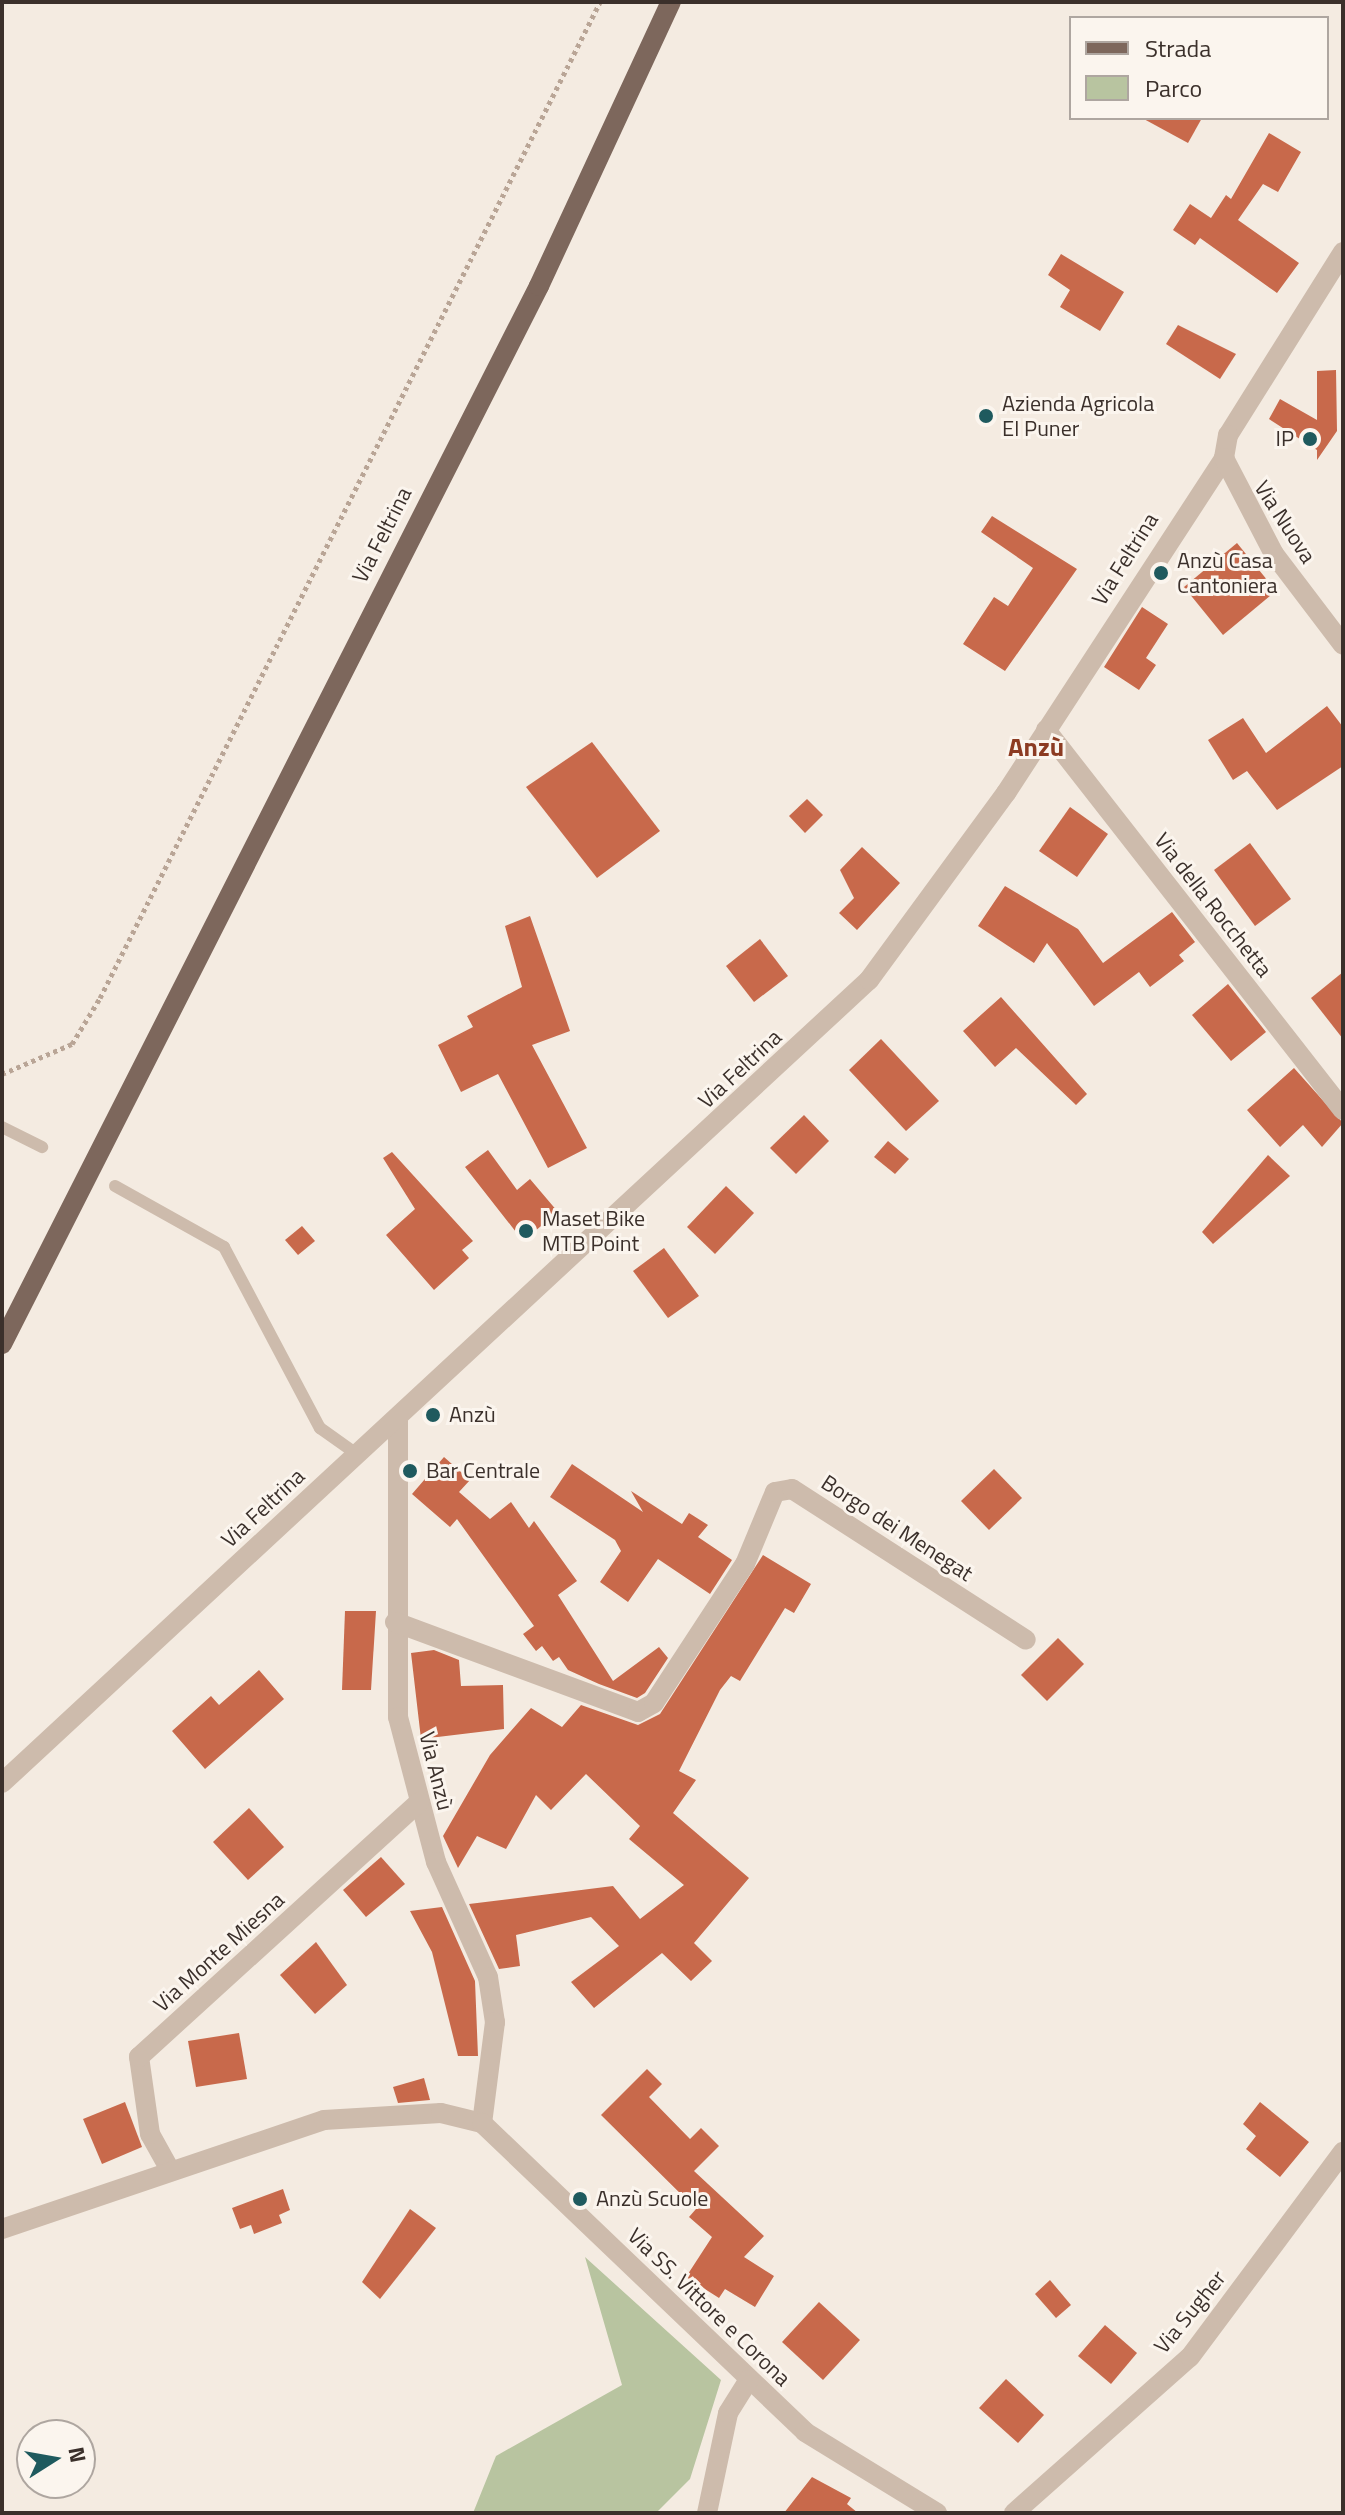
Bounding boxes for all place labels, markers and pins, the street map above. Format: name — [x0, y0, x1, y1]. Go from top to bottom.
place label: Azienda Agricola El Puner — [1002, 390, 1154, 442]
marker: Azienda Agricola El Puner — [977, 407, 995, 425]
place label: IP — [1276, 426, 1294, 452]
marker: IP — [1301, 430, 1319, 448]
place label: Anzù Casa Cantoniera — [1177, 547, 1277, 598]
marker: Anzù Casa Cantoniera — [1152, 564, 1170, 582]
place label: Maset Bike MTB Point — [542, 1205, 645, 1256]
marker: Maset Bike MTB Point — [517, 1222, 535, 1240]
place label: Anzù — [449, 1402, 496, 1428]
marker: Anzù — [424, 1406, 442, 1424]
place label: Bar Centrale — [426, 1458, 540, 1484]
marker: Bar Centrale — [401, 1462, 419, 1480]
place label: Anzù Scuole — [596, 2186, 708, 2212]
marker: Anzù Scuole — [571, 2190, 589, 2208]

